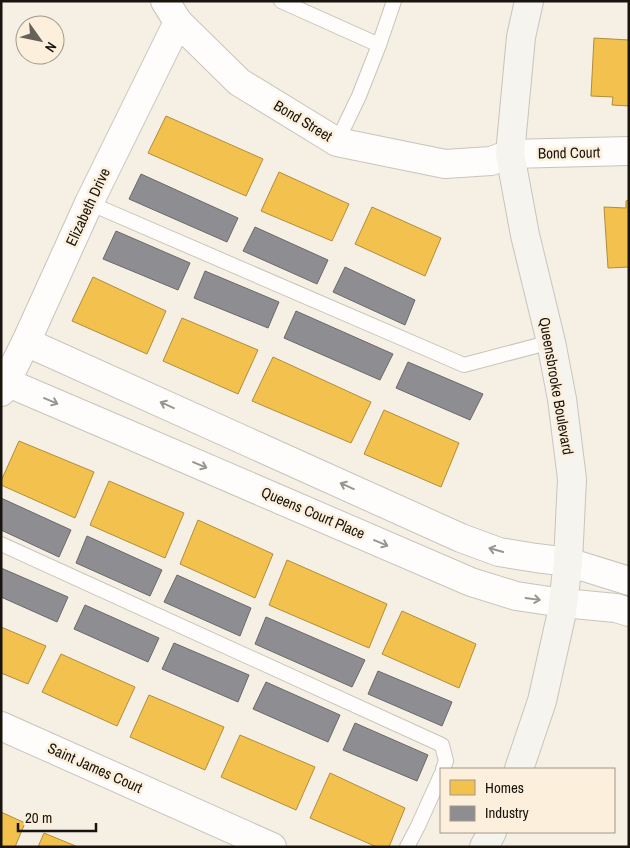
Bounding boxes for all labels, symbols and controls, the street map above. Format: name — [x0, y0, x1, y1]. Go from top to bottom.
north arrow — [15, 15, 65, 65]
text: N — [41, 39, 61, 55]
street label: Bond Street — [270, 95, 337, 147]
street label: Bond Court — [538, 141, 601, 164]
street label: Elizabeth Drive — [60, 164, 115, 249]
street label: Queensbrooke Boulevard — [534, 315, 579, 456]
one-way arrow — [43, 398, 58, 407]
one-way arrow — [160, 400, 175, 409]
one-way arrow — [192, 460, 207, 470]
street label: Queens Court Place — [258, 481, 368, 544]
one-way arrow — [340, 481, 355, 491]
one-way arrow — [373, 539, 388, 549]
one-way arrow — [489, 545, 505, 555]
one-way arrow — [525, 594, 541, 604]
street label: Saint James Court — [44, 737, 147, 798]
legend — [440, 768, 615, 833]
text: Homes — [485, 777, 524, 798]
scale bar — [18, 800, 95, 832]
text: Industry — [485, 802, 530, 823]
text: 20 m — [25, 807, 52, 828]

